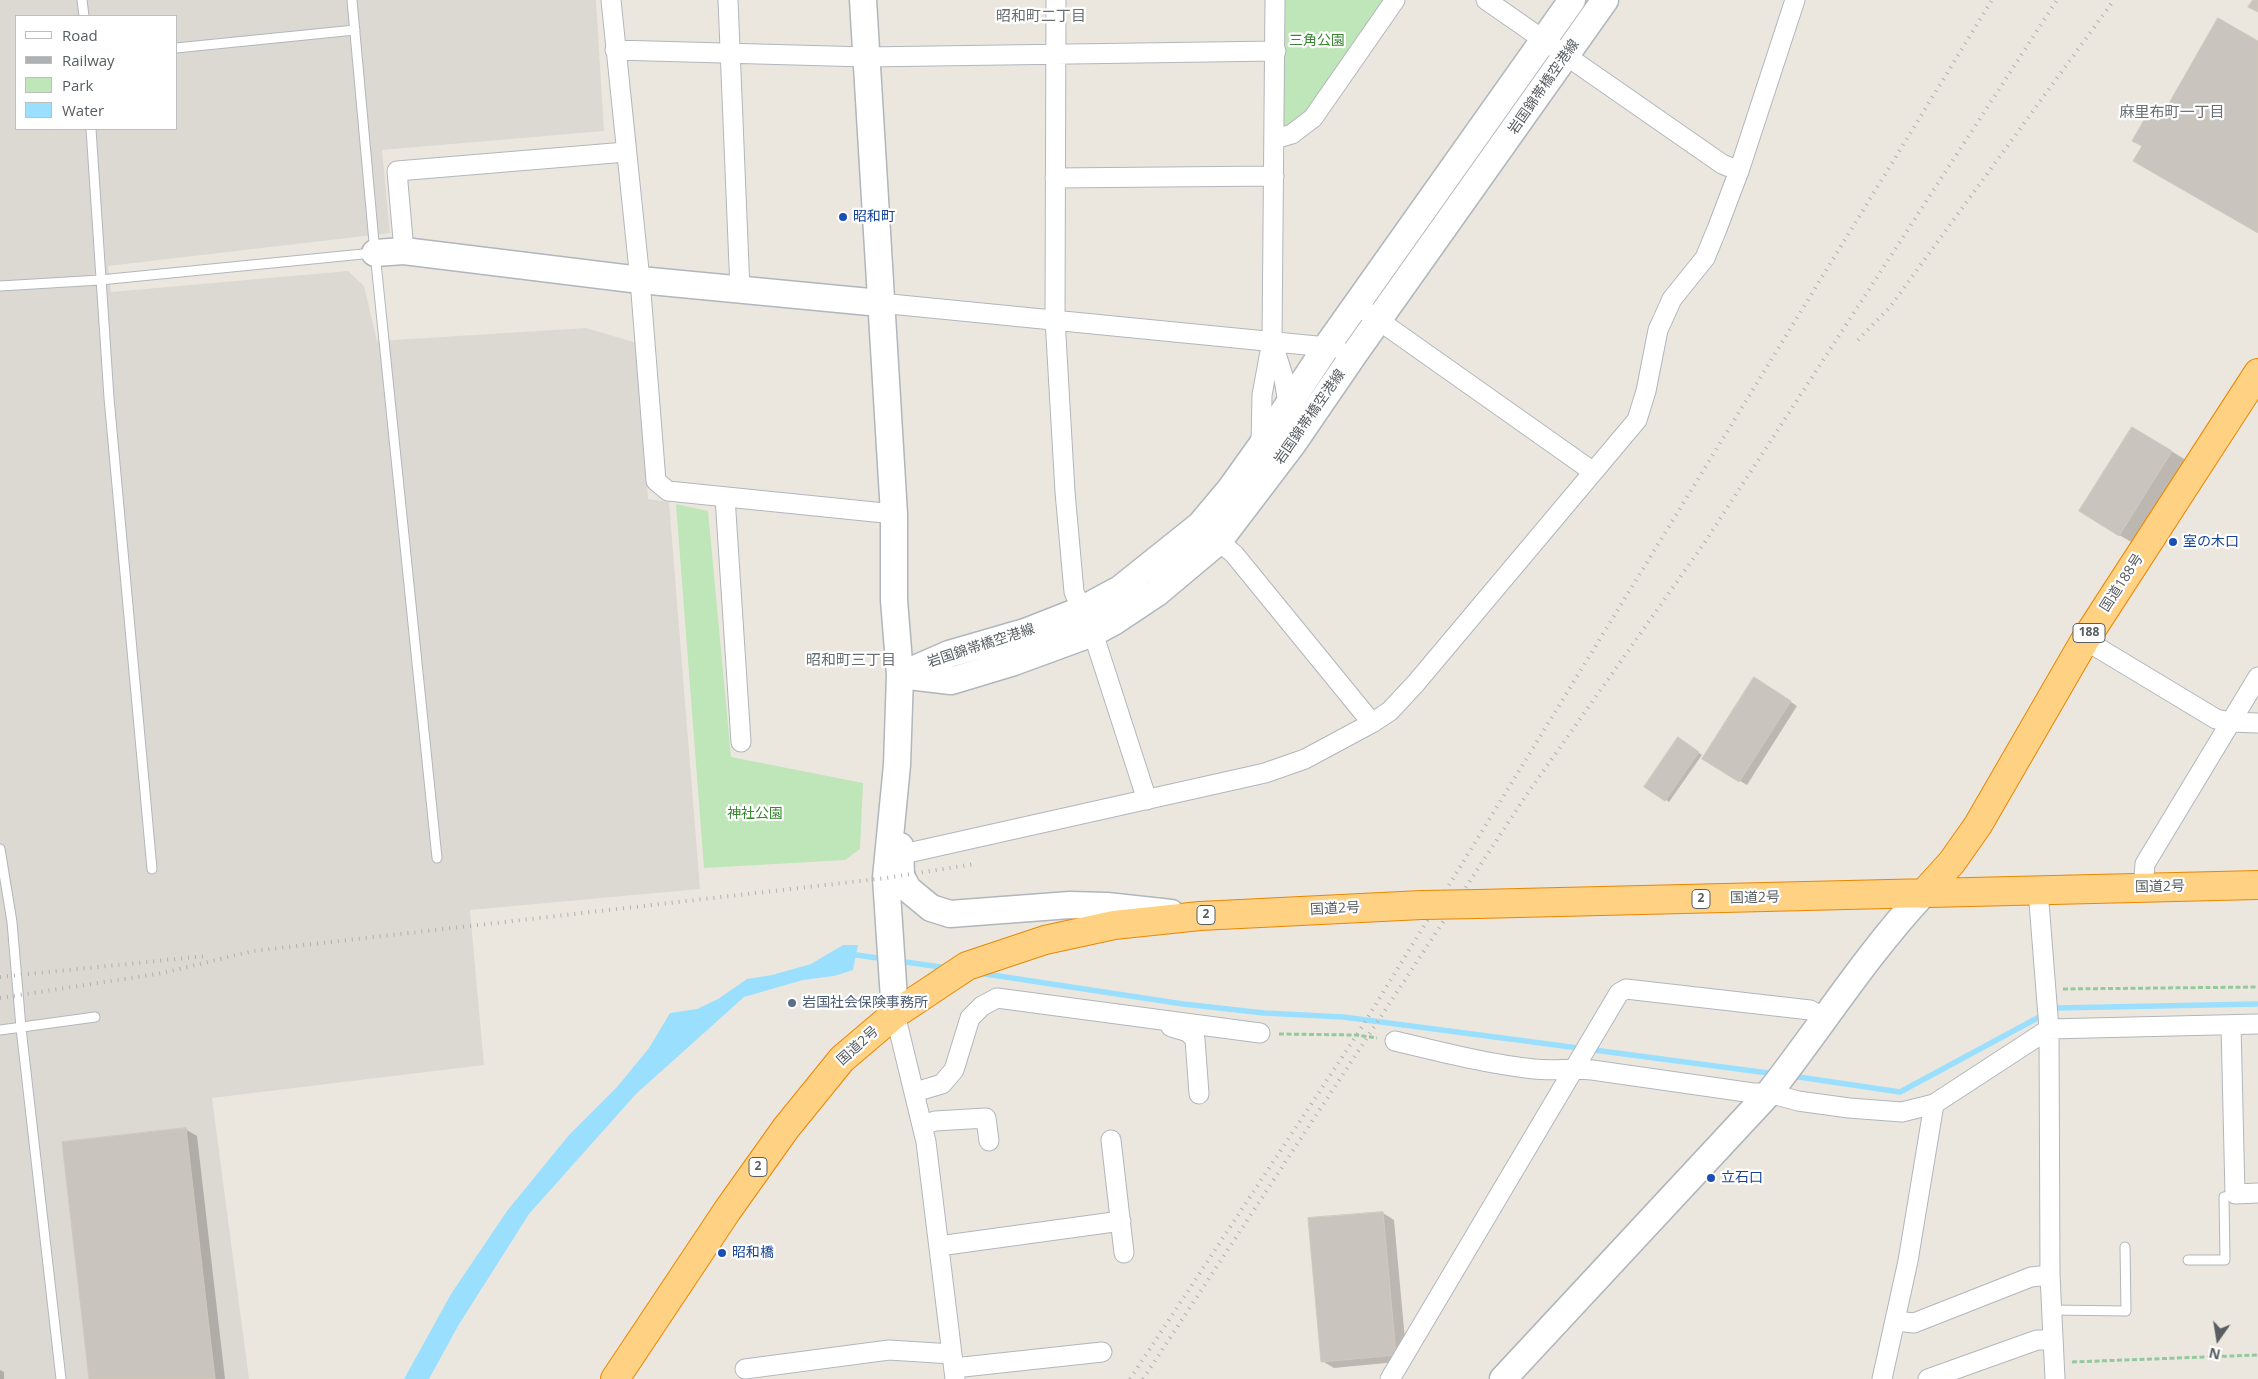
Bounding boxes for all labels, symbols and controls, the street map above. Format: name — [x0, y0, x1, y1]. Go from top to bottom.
district label: 昭和町二丁目 — [996, 8, 1086, 26]
legend — [15, 15, 178, 130]
text: Road — [62, 25, 98, 45]
park label: 三角公園 — [1289, 33, 1345, 49]
street label: 岩国錦帯橋空港線 — [1505, 36, 1583, 138]
text: Railway — [62, 50, 115, 70]
text: Park — [62, 75, 93, 95]
text: Water — [62, 100, 104, 120]
district label: 麻里布町一丁目 — [2120, 104, 2224, 122]
place label: 昭和町 — [853, 209, 895, 225]
marker: 昭和町 — [837, 211, 849, 223]
street label: 岩国錦帯橋空港線 — [1271, 366, 1349, 468]
place label: 室の木口 — [2183, 534, 2239, 550]
marker: 室の木口 — [2167, 536, 2179, 548]
street label: 国道188号 — [2097, 551, 2147, 615]
street label: 岩国錦帯橋空港線 — [925, 621, 1037, 671]
road number: 188 — [2073, 624, 2105, 642]
district label: 昭和町三丁目 — [806, 652, 896, 670]
park label: 神社公園 — [727, 806, 783, 822]
street label: 国道2号 — [2135, 878, 2185, 896]
street label: 国道2号 — [1730, 889, 1780, 907]
road number: 2 — [1692, 890, 1710, 909]
street label: 国道2号 — [1310, 899, 1360, 919]
road number: 2 — [1197, 906, 1215, 924]
place label: 岩国社会保険事務所 — [802, 995, 928, 1011]
marker: 岩国社会保険事務所 — [786, 997, 798, 1009]
street label: 国道2号 — [834, 1023, 882, 1069]
road number: 2 — [749, 1158, 767, 1176]
place label: 立石口 — [1721, 1170, 1763, 1186]
marker: 立石口 — [1705, 1172, 1717, 1184]
place label: 昭和橋 — [732, 1245, 774, 1261]
marker: 昭和橋 — [716, 1247, 728, 1259]
north arrow — [2193, 1314, 2243, 1364]
text: N — [2207, 1344, 2222, 1365]

